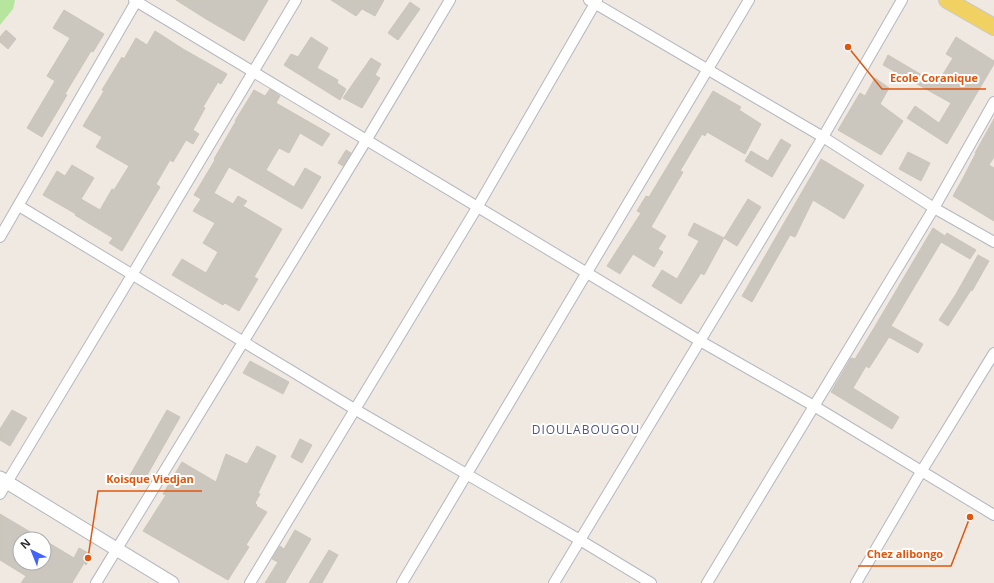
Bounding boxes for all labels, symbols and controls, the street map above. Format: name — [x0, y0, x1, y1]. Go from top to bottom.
callout: Ecole Coranique — [882, 66, 986, 89]
text: Ecole Coranique — [890, 70, 979, 85]
district label: DIOULABOUGOU — [532, 421, 640, 438]
callout: Koisque Viedjan — [98, 468, 202, 491]
text: Koisque Viedjan — [106, 471, 194, 486]
north arrow — [12, 531, 52, 571]
text: N — [16, 535, 33, 552]
callout: Chez alibongo — [858, 543, 951, 566]
text: Chez alibongo — [867, 546, 943, 561]

